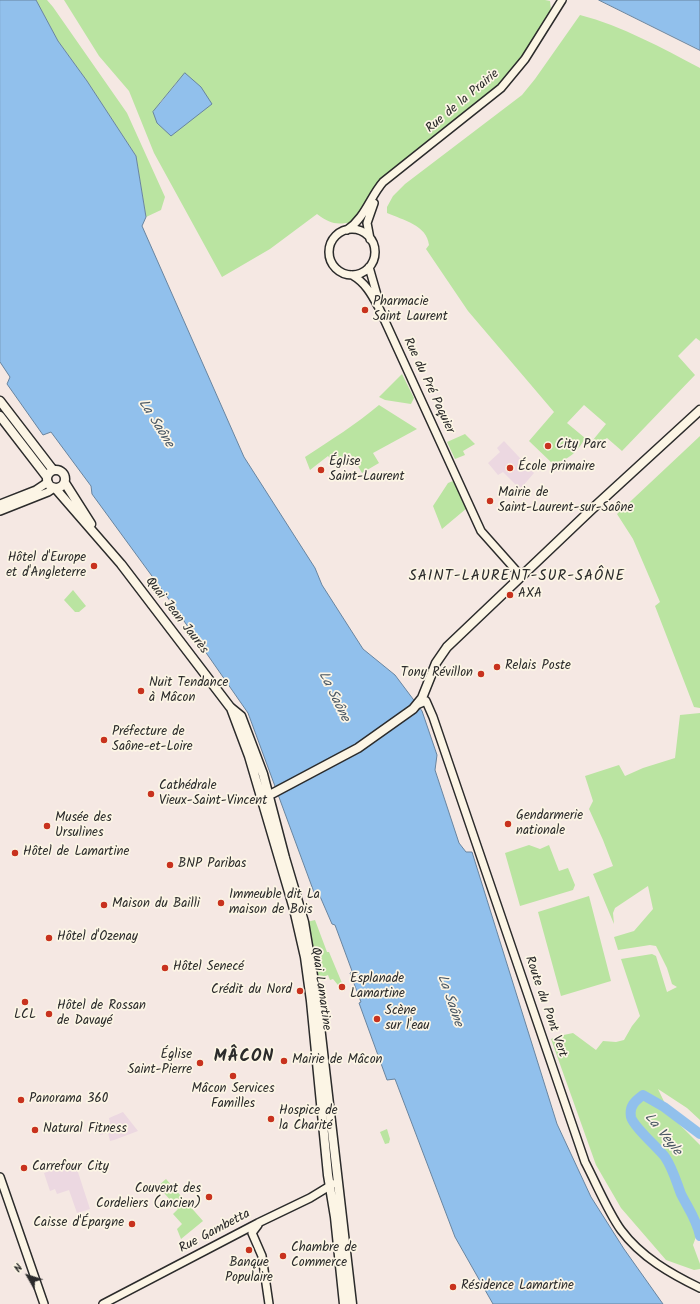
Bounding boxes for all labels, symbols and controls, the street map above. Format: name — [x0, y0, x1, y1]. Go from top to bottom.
street label: Rue de la Prairie — [423, 67, 503, 137]
place label: Pharmacie Saint Laurent — [373, 295, 448, 326]
marker: Pharmacie Saint Laurent — [360, 305, 370, 315]
street label: Rue du Pré Paquier — [399, 336, 457, 436]
water label: La Saône — [134, 397, 176, 451]
place label: City Parc — [556, 438, 606, 454]
marker: City Parc — [543, 441, 553, 451]
place label: Église Saint-Laurent — [329, 455, 405, 486]
place label: École primaire — [518, 460, 595, 476]
marker: École primaire — [505, 463, 515, 473]
marker: Église Saint-Laurent — [316, 465, 326, 475]
place label: Mairie de Saint-Laurent-sur-Saône — [498, 486, 633, 517]
marker: Mairie de Saint-Laurent-sur-Saône — [485, 496, 495, 506]
place label: Hôtel d'Europe et d'Angleterre — [6, 551, 86, 582]
marker: Hôtel d'Europe et d'Angleterre — [89, 561, 99, 571]
district label: SAINT-LAURENT-SUR-SAÔNE — [409, 568, 625, 586]
street label: Quai Jean Jaurès — [141, 575, 211, 657]
place label: AXA — [518, 587, 542, 603]
marker: AXA — [505, 590, 515, 600]
place label: Relais Poste — [505, 659, 571, 675]
marker: Relais Poste — [492, 662, 502, 672]
place label: Tony Révillon — [401, 666, 473, 682]
water label: La Saône — [314, 669, 352, 725]
marker: Tony Révillon — [476, 669, 486, 679]
place label: Nuit Tendance à Mâcon — [149, 676, 228, 707]
marker: Nuit Tendance à Mâcon — [136, 686, 146, 696]
place label: Préfecture de Saône-et-Loire — [112, 725, 193, 756]
marker: Préfecture de Saône-et-Loire — [99, 735, 109, 745]
place label: Cathédrale Vieux-Saint-Vincent — [159, 779, 267, 810]
marker: Cathédrale Vieux-Saint-Vincent — [146, 789, 156, 799]
place label: Gendarmerie nationale — [516, 809, 583, 840]
place label: Musée des Ursulines — [55, 811, 112, 842]
marker: Gendarmerie nationale — [503, 819, 513, 829]
marker: Musée des Ursulines — [42, 821, 52, 831]
place label: Hôtel de Lamartine — [23, 845, 129, 861]
marker: Hôtel de Lamartine — [10, 848, 20, 858]
place label: BNP Paribas — [178, 857, 246, 873]
marker: BNP Paribas — [165, 860, 175, 870]
place label: Immeuble dit La maison de Bois — [229, 888, 320, 919]
place label: Maison du Bailli — [112, 897, 200, 913]
marker: Immeuble dit La maison de Bois — [216, 898, 226, 908]
marker: Maison du Bailli — [99, 900, 109, 910]
place label: Hôtel d'Ozenay — [57, 930, 138, 946]
marker: Hôtel d'Ozenay — [44, 933, 54, 943]
street label: Quai Lamartine — [306, 946, 334, 1032]
street label: Route du Pont Vert — [520, 954, 570, 1060]
place label: Hôtel Senecé — [173, 960, 244, 976]
marker: Hôtel Senecé — [160, 963, 170, 973]
place label: Esplanade Lamartine — [350, 972, 405, 1003]
water label: La Saône — [432, 973, 466, 1029]
marker: Esplanade Lamartine — [337, 982, 347, 992]
place label: Crédit du Nord — [211, 983, 292, 999]
marker: Crédit du Nord — [295, 986, 305, 996]
marker: LCL — [20, 997, 30, 1007]
place label: Hôtel de Rossan de Davayé — [57, 999, 146, 1030]
place label: Scène sur l'eau — [385, 1004, 430, 1035]
place label: LCL — [14, 1008, 36, 1024]
marker: Hôtel de Rossan de Davayé — [44, 1009, 54, 1019]
marker: Scène sur l'eau — [372, 1014, 382, 1024]
place label: Église Saint-Pierre — [128, 1048, 192, 1079]
district label: MÂCON — [214, 1048, 274, 1068]
place label: Mairie de Mâcon — [292, 1053, 382, 1069]
marker: Mairie de Mâcon — [279, 1056, 289, 1066]
marker: Église Saint-Pierre — [195, 1058, 205, 1068]
marker: Mâcon Services Familles — [228, 1071, 238, 1081]
place label: Mâcon Services Familles — [191, 1082, 275, 1113]
place label: Panorama 360 — [29, 1092, 108, 1108]
marker: Panorama 360 — [16, 1095, 26, 1105]
place label: Hospice de la Charité — [279, 1104, 338, 1135]
water label: La Veyle — [640, 1110, 684, 1160]
marker: Hospice de la Charité — [266, 1114, 276, 1124]
place label: Natural Fitness — [43, 1122, 127, 1138]
marker: Natural Fitness — [30, 1125, 40, 1135]
place label: Carrefour City — [32, 1160, 109, 1176]
marker: Carrefour City — [19, 1163, 29, 1173]
place label: Couvent des Cordeliers (ancien) — [96, 1182, 201, 1213]
marker: Couvent des Cordeliers (ancien) — [204, 1192, 214, 1202]
street label: Rue Gambetta — [177, 1207, 253, 1257]
place label: Caisse d'Épargne — [33, 1216, 124, 1232]
marker: Caisse d'Épargne — [127, 1219, 137, 1229]
place label: Chambre de Commerce — [291, 1241, 357, 1272]
marker: Banque Populaire — [244, 1245, 254, 1255]
marker: Chambre de Commerce — [278, 1251, 288, 1261]
north arrow — [8, 1256, 48, 1296]
place label: Banque Populaire — [225, 1256, 273, 1287]
text: N — [9, 1260, 28, 1277]
place label: Résidence Lamartine — [461, 1279, 574, 1295]
marker: Résidence Lamartine — [448, 1282, 458, 1292]

